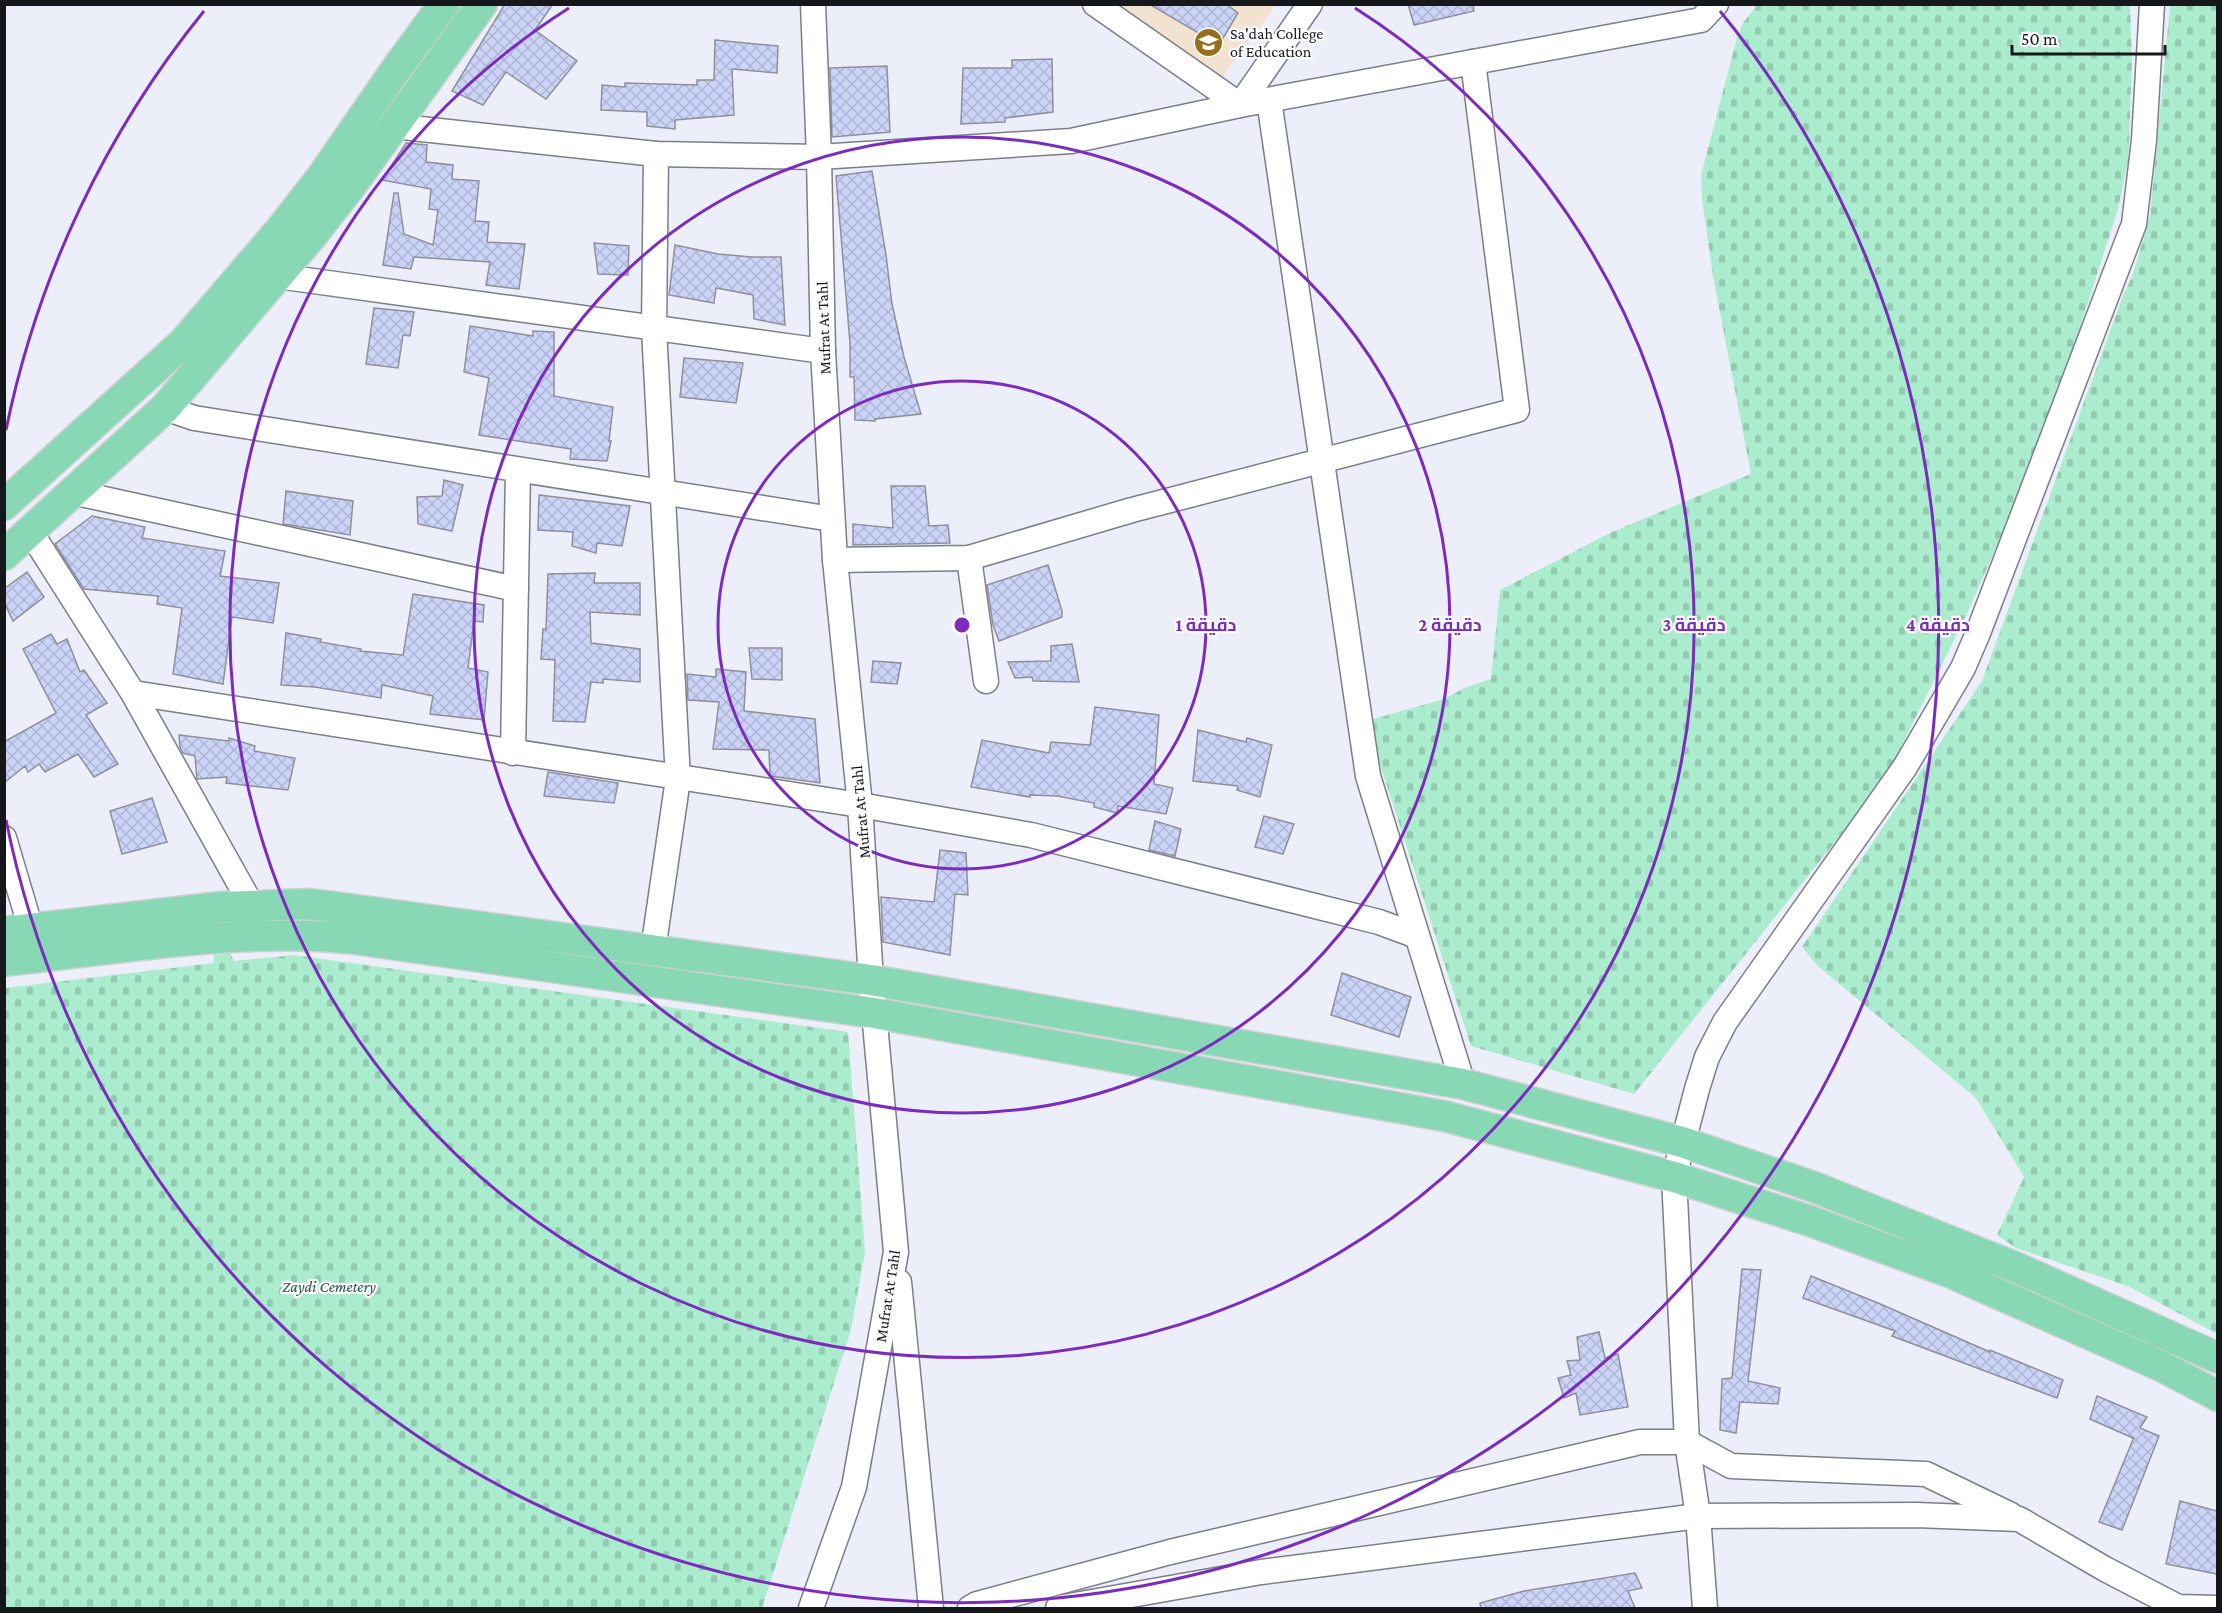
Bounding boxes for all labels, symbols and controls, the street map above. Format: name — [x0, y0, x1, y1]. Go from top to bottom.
scale bar — [2012, 18, 2165, 56]
place label: Sa'dah College of Education — [1230, 25, 1323, 60]
school or university icon: Sa'dah College of Education — [1193, 26, 1225, 58]
text: 50 m — [2021, 29, 2058, 49]
street label: Mufrat At Tahl — [813, 281, 834, 375]
centre of rings — [952, 615, 972, 635]
text: 1 دقيقة — [1175, 615, 1237, 635]
text: 2 دقيقة — [1418, 615, 1482, 635]
text: 3 دقيقة — [1662, 615, 1726, 635]
text: 4 دقيقة — [1906, 615, 1970, 635]
street label: Mufrat At Tahl — [848, 765, 873, 859]
street label: Mufrat At Tahl — [872, 1249, 903, 1343]
park label: Zaydi Cemetery — [282, 1278, 376, 1296]

